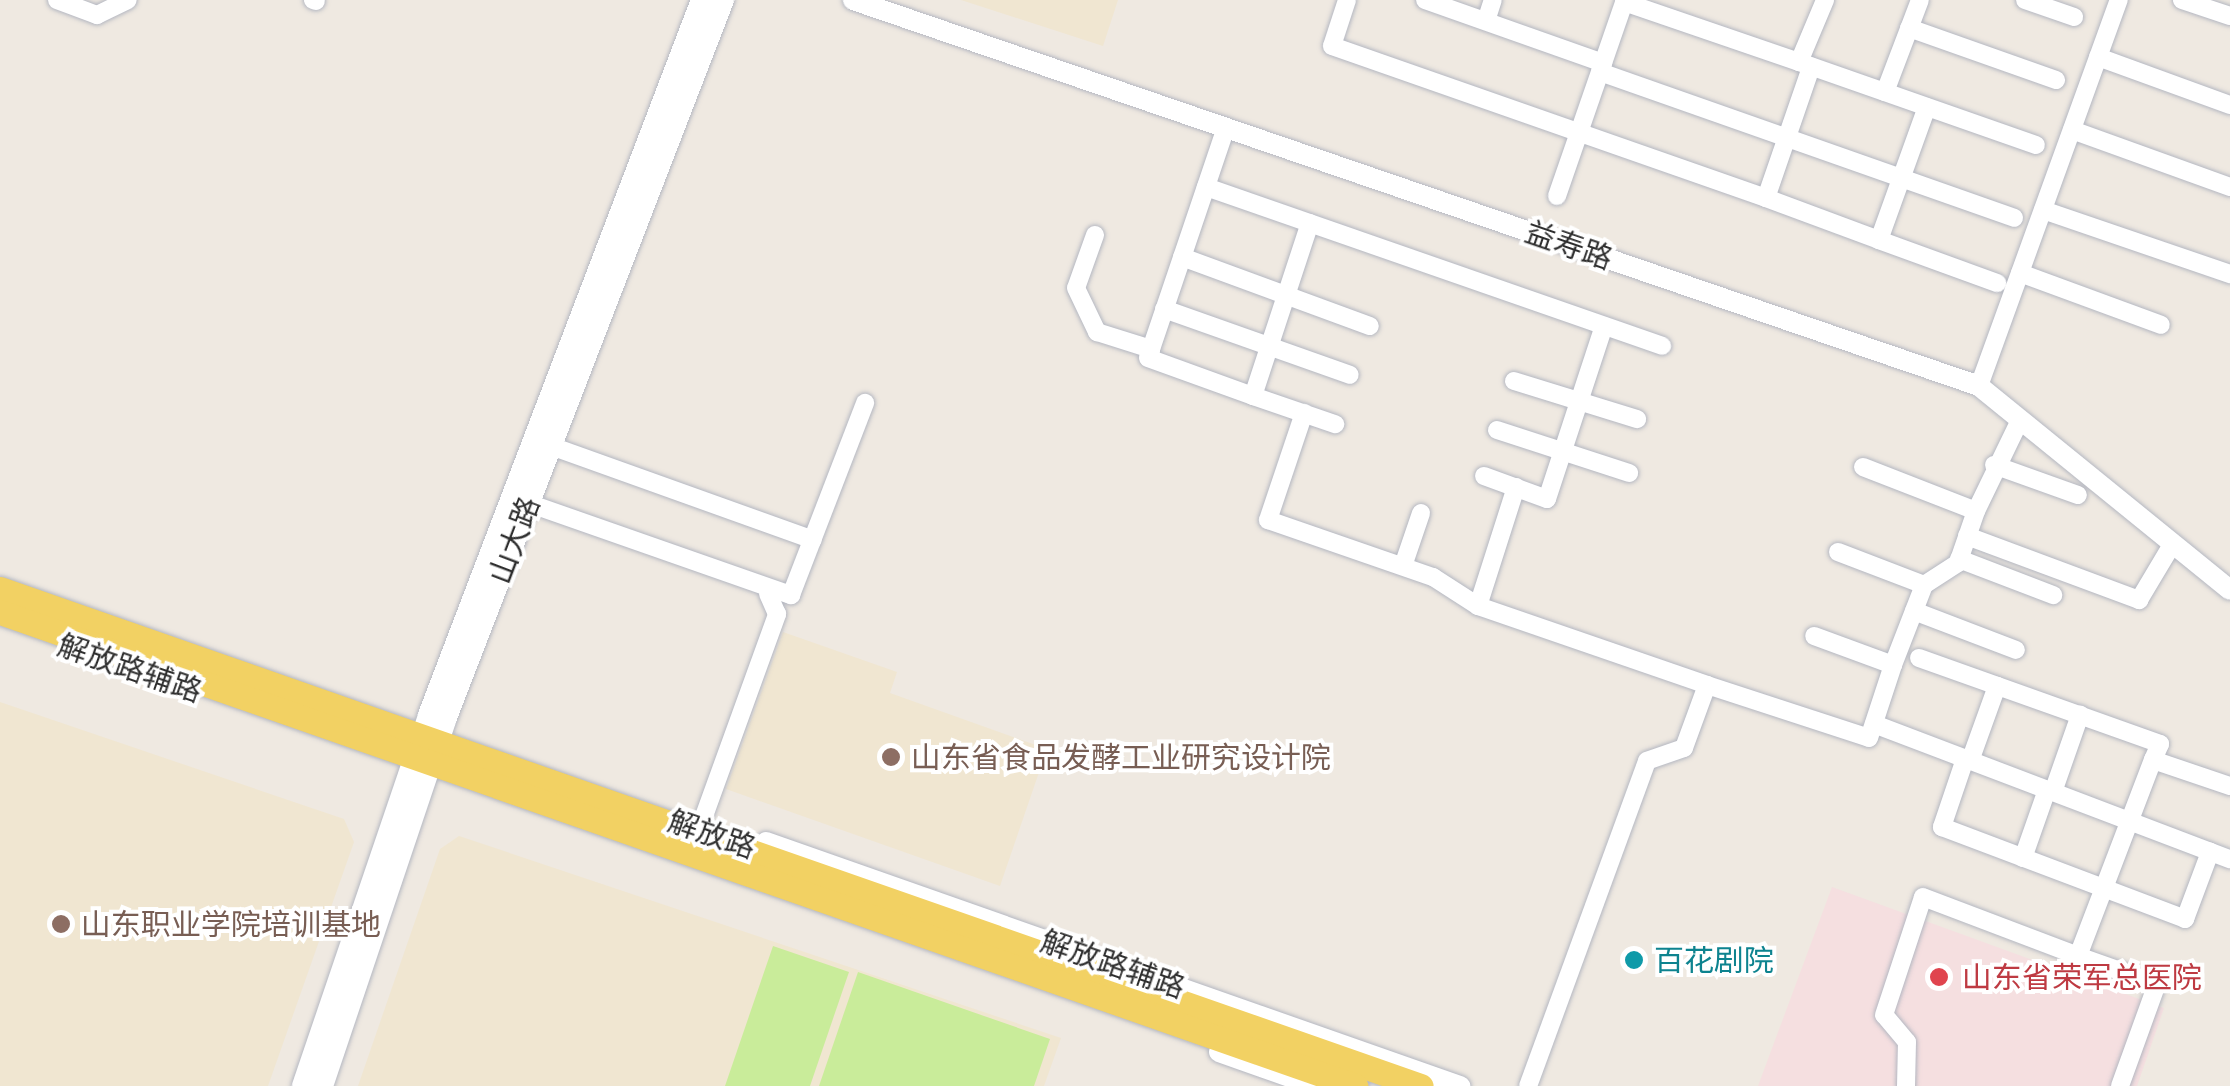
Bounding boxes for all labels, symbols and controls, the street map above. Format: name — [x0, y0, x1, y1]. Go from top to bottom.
street label: 益寿路 — [1521, 213, 1617, 277]
street label: 山大路 — [481, 492, 547, 588]
street label: 解放路辅路 — [53, 627, 207, 709]
place label: 山东省食品发酵工业研究设计院 — [911, 739, 1331, 775]
marker: 山东省食品发酵工业研究设计院 — [880, 746, 902, 768]
street label: 解放路 — [664, 802, 760, 866]
place label: 山东职业学院培训基地 — [81, 906, 381, 942]
marker: 山东职业学院培训基地 — [50, 913, 72, 935]
street label: 解放路辅路 — [1036, 923, 1190, 1005]
place label: 百花剧院 — [1654, 942, 1774, 978]
marker: 百花剧院 — [1623, 949, 1645, 971]
place label: 山东省荣军总医院 — [1962, 959, 2202, 995]
marker: 山东省荣军总医院 — [1926, 964, 1952, 990]

